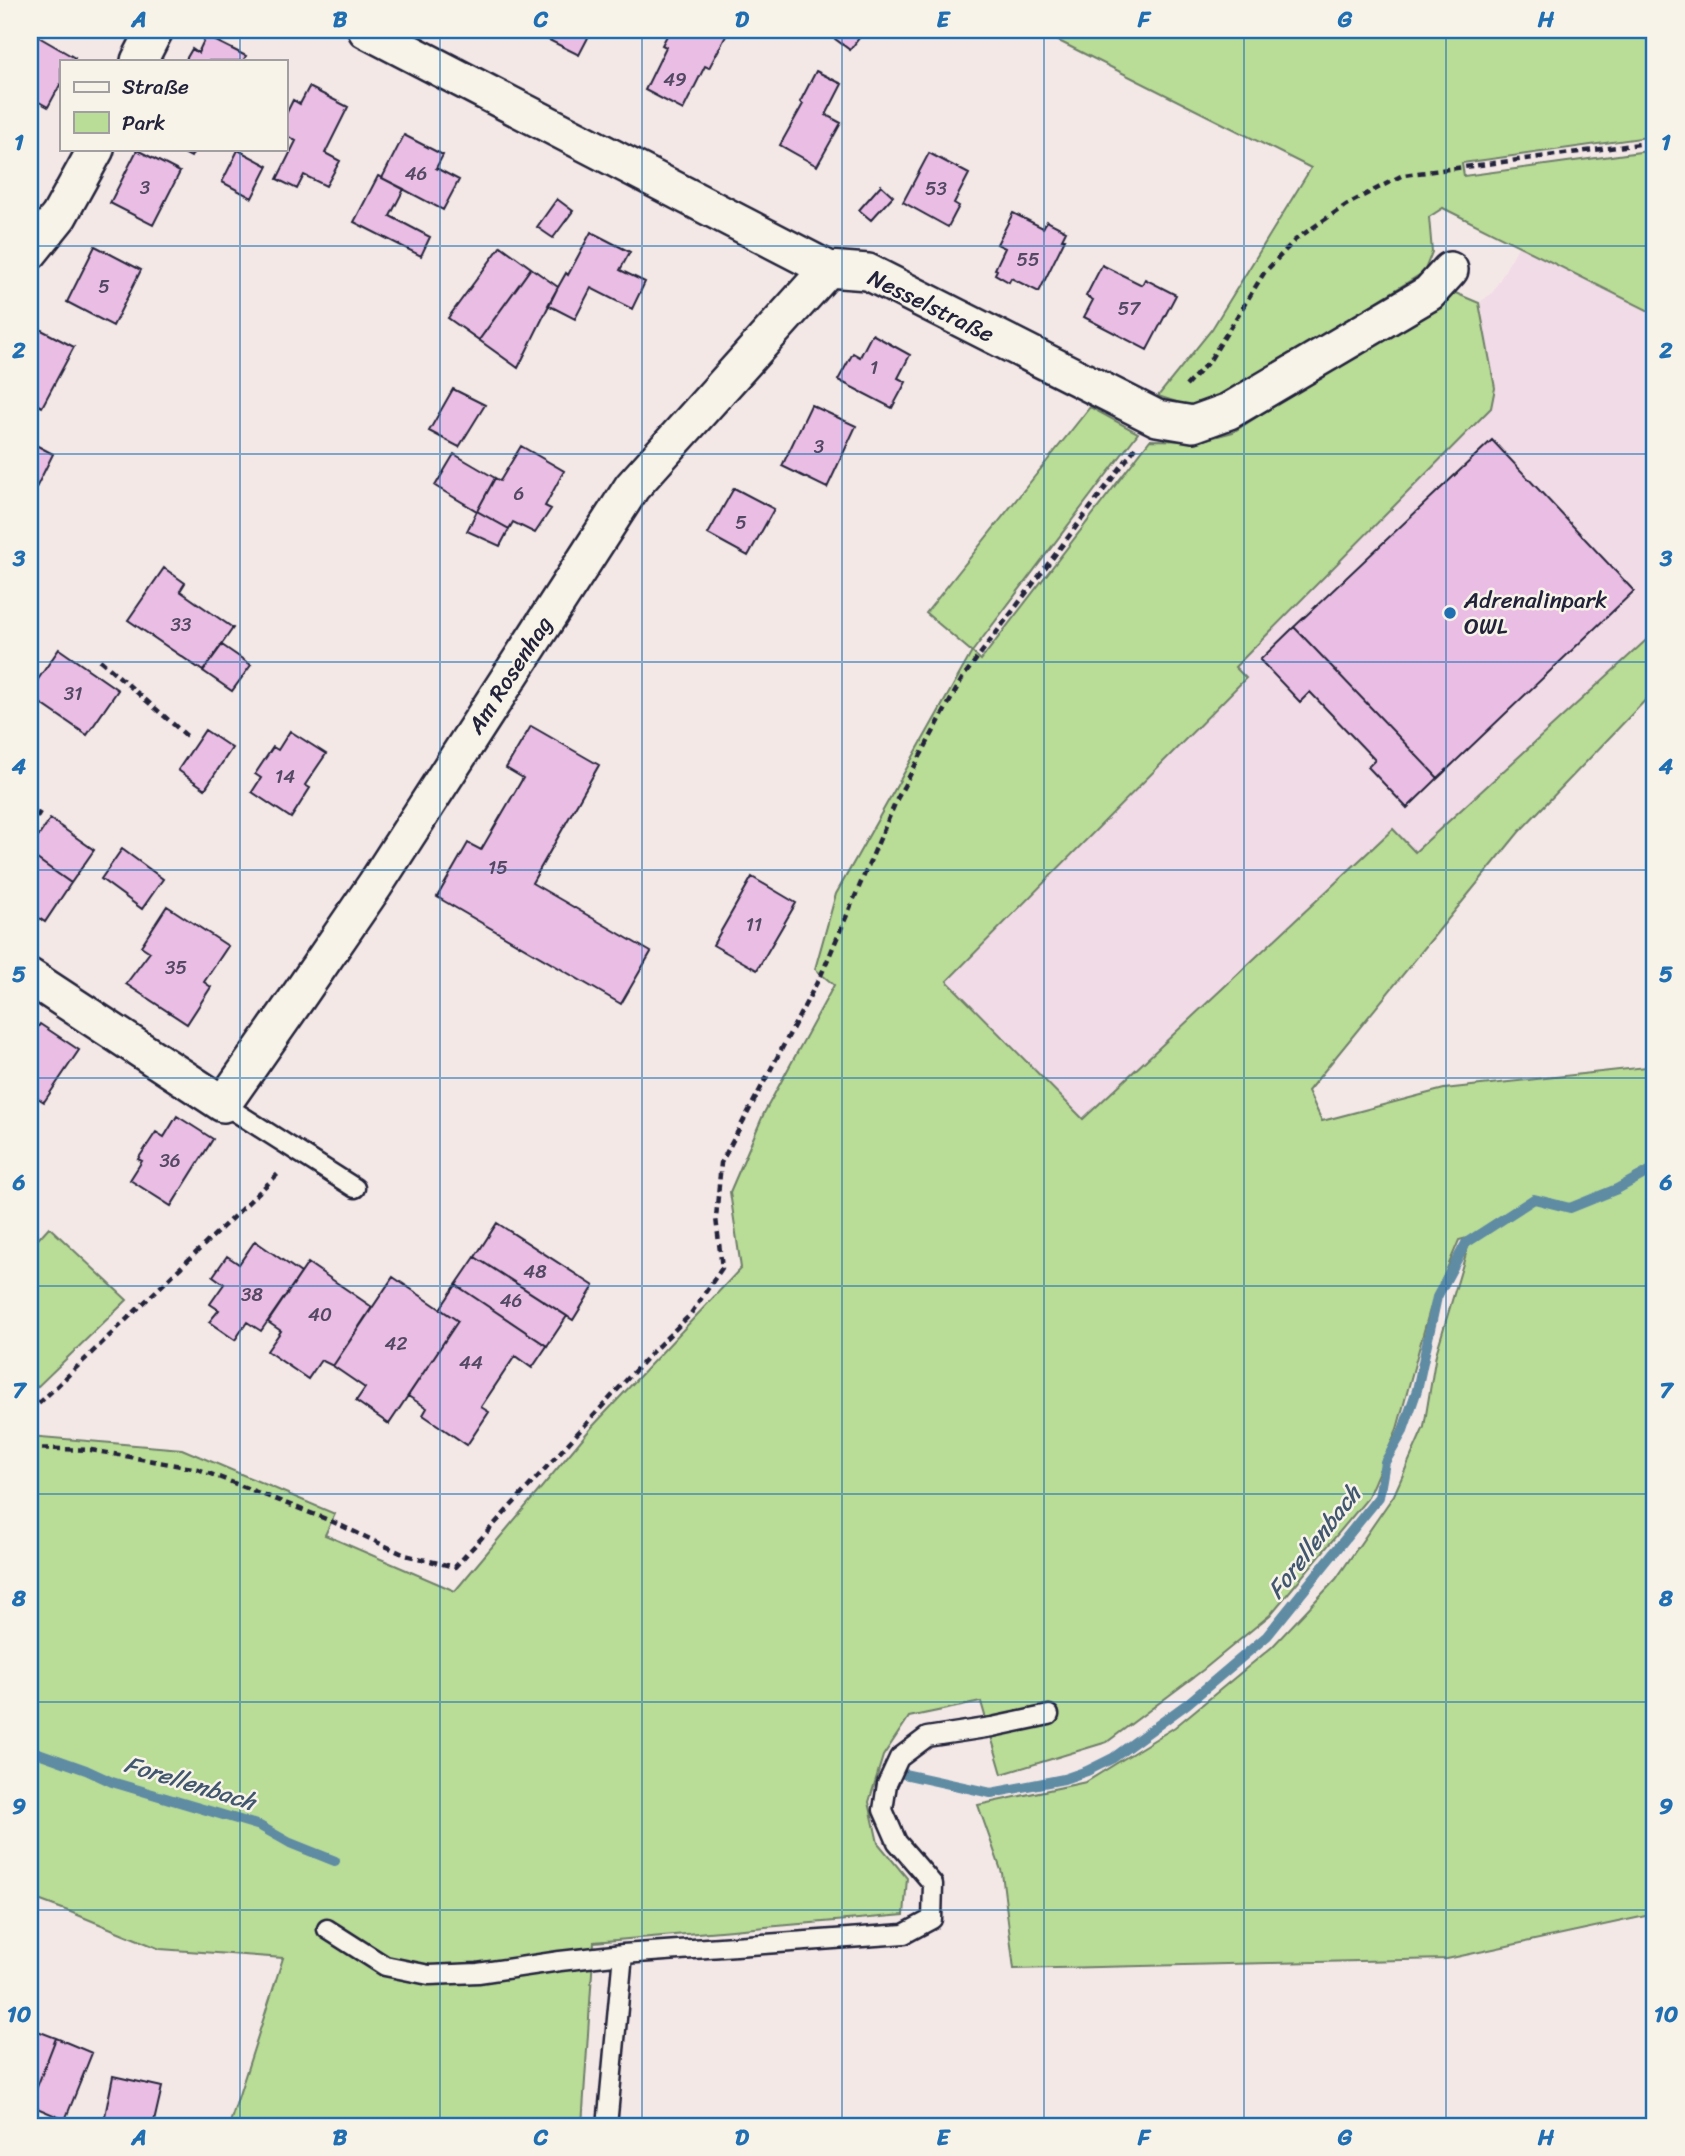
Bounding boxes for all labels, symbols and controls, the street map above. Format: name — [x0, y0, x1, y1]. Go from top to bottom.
text: A — [130, 0, 147, 40]
text: B — [333, 0, 348, 40]
text: C — [533, 0, 549, 40]
text: D — [735, 0, 750, 40]
text: E — [937, 0, 952, 40]
text: F — [1137, 0, 1152, 40]
text: G — [1337, 0, 1353, 40]
text: H — [1537, 0, 1555, 40]
legend — [60, 60, 287, 150]
house number: 49 — [663, 63, 687, 96]
text: Straße — [122, 68, 189, 106]
text: Park — [122, 104, 165, 142]
text: 1 — [14, 122, 24, 163]
text: 1 — [1661, 122, 1671, 163]
house number: 46 — [405, 157, 427, 190]
house number: 3 — [140, 171, 151, 204]
house number: 53 — [925, 172, 948, 205]
house number: 55 — [1016, 243, 1040, 276]
street label: Nesselstraße — [861, 258, 1002, 354]
house number: 5 — [98, 270, 110, 303]
house number: 57 — [1118, 292, 1141, 325]
text: 2 — [11, 330, 26, 371]
text: 2 — [1658, 330, 1673, 371]
house number: 1 — [870, 351, 878, 384]
house number: 3 — [814, 430, 825, 463]
house number: 6 — [514, 477, 524, 510]
house number: 5 — [735, 506, 747, 539]
text: 3 — [12, 538, 26, 579]
text: 3 — [1659, 538, 1673, 579]
place label: Adrenalinpark OWL — [1463, 580, 1607, 647]
marker: Adrenalinpark OWL — [1442, 605, 1458, 621]
street label: Am Rosenhag — [456, 607, 564, 743]
house number: 33 — [171, 608, 192, 641]
house number: 31 — [64, 677, 82, 710]
text: 4 — [11, 746, 27, 787]
text: 4 — [1658, 746, 1674, 787]
house number: 14 — [275, 760, 295, 793]
house number: 15 — [488, 851, 508, 884]
house number: 11 — [746, 908, 762, 941]
house number: 35 — [165, 951, 187, 984]
text: 5 — [12, 954, 26, 995]
text: 5 — [1659, 954, 1673, 995]
house number: 36 — [159, 1144, 181, 1177]
text: 6 — [11, 1162, 26, 1203]
text: 6 — [1658, 1162, 1673, 1203]
house number: 48 — [523, 1255, 547, 1288]
house number: 38 — [241, 1278, 263, 1311]
house number: 46 — [500, 1284, 522, 1317]
house number: 40 — [308, 1298, 332, 1331]
house number: 42 — [385, 1327, 407, 1360]
house number: 44 — [459, 1346, 483, 1379]
text: 7 — [12, 1370, 27, 1411]
text: 7 — [1659, 1370, 1674, 1411]
water label: Forellenbach — [1256, 1474, 1374, 1608]
text: 8 — [11, 1578, 26, 1619]
text: 8 — [1658, 1578, 1673, 1619]
water label: Forellenbach — [119, 1743, 263, 1824]
text: 9 — [12, 1786, 26, 1827]
text: 9 — [1659, 1786, 1673, 1827]
text: 10 — [7, 1994, 32, 2035]
text: 10 — [1654, 1994, 1679, 2035]
text: A — [130, 2117, 147, 2156]
text: B — [333, 2117, 348, 2156]
text: C — [533, 2117, 549, 2156]
text: D — [735, 2117, 750, 2156]
text: E — [937, 2117, 952, 2156]
text: F — [1137, 2117, 1152, 2156]
text: G — [1337, 2117, 1353, 2156]
text: H — [1537, 2117, 1555, 2156]

